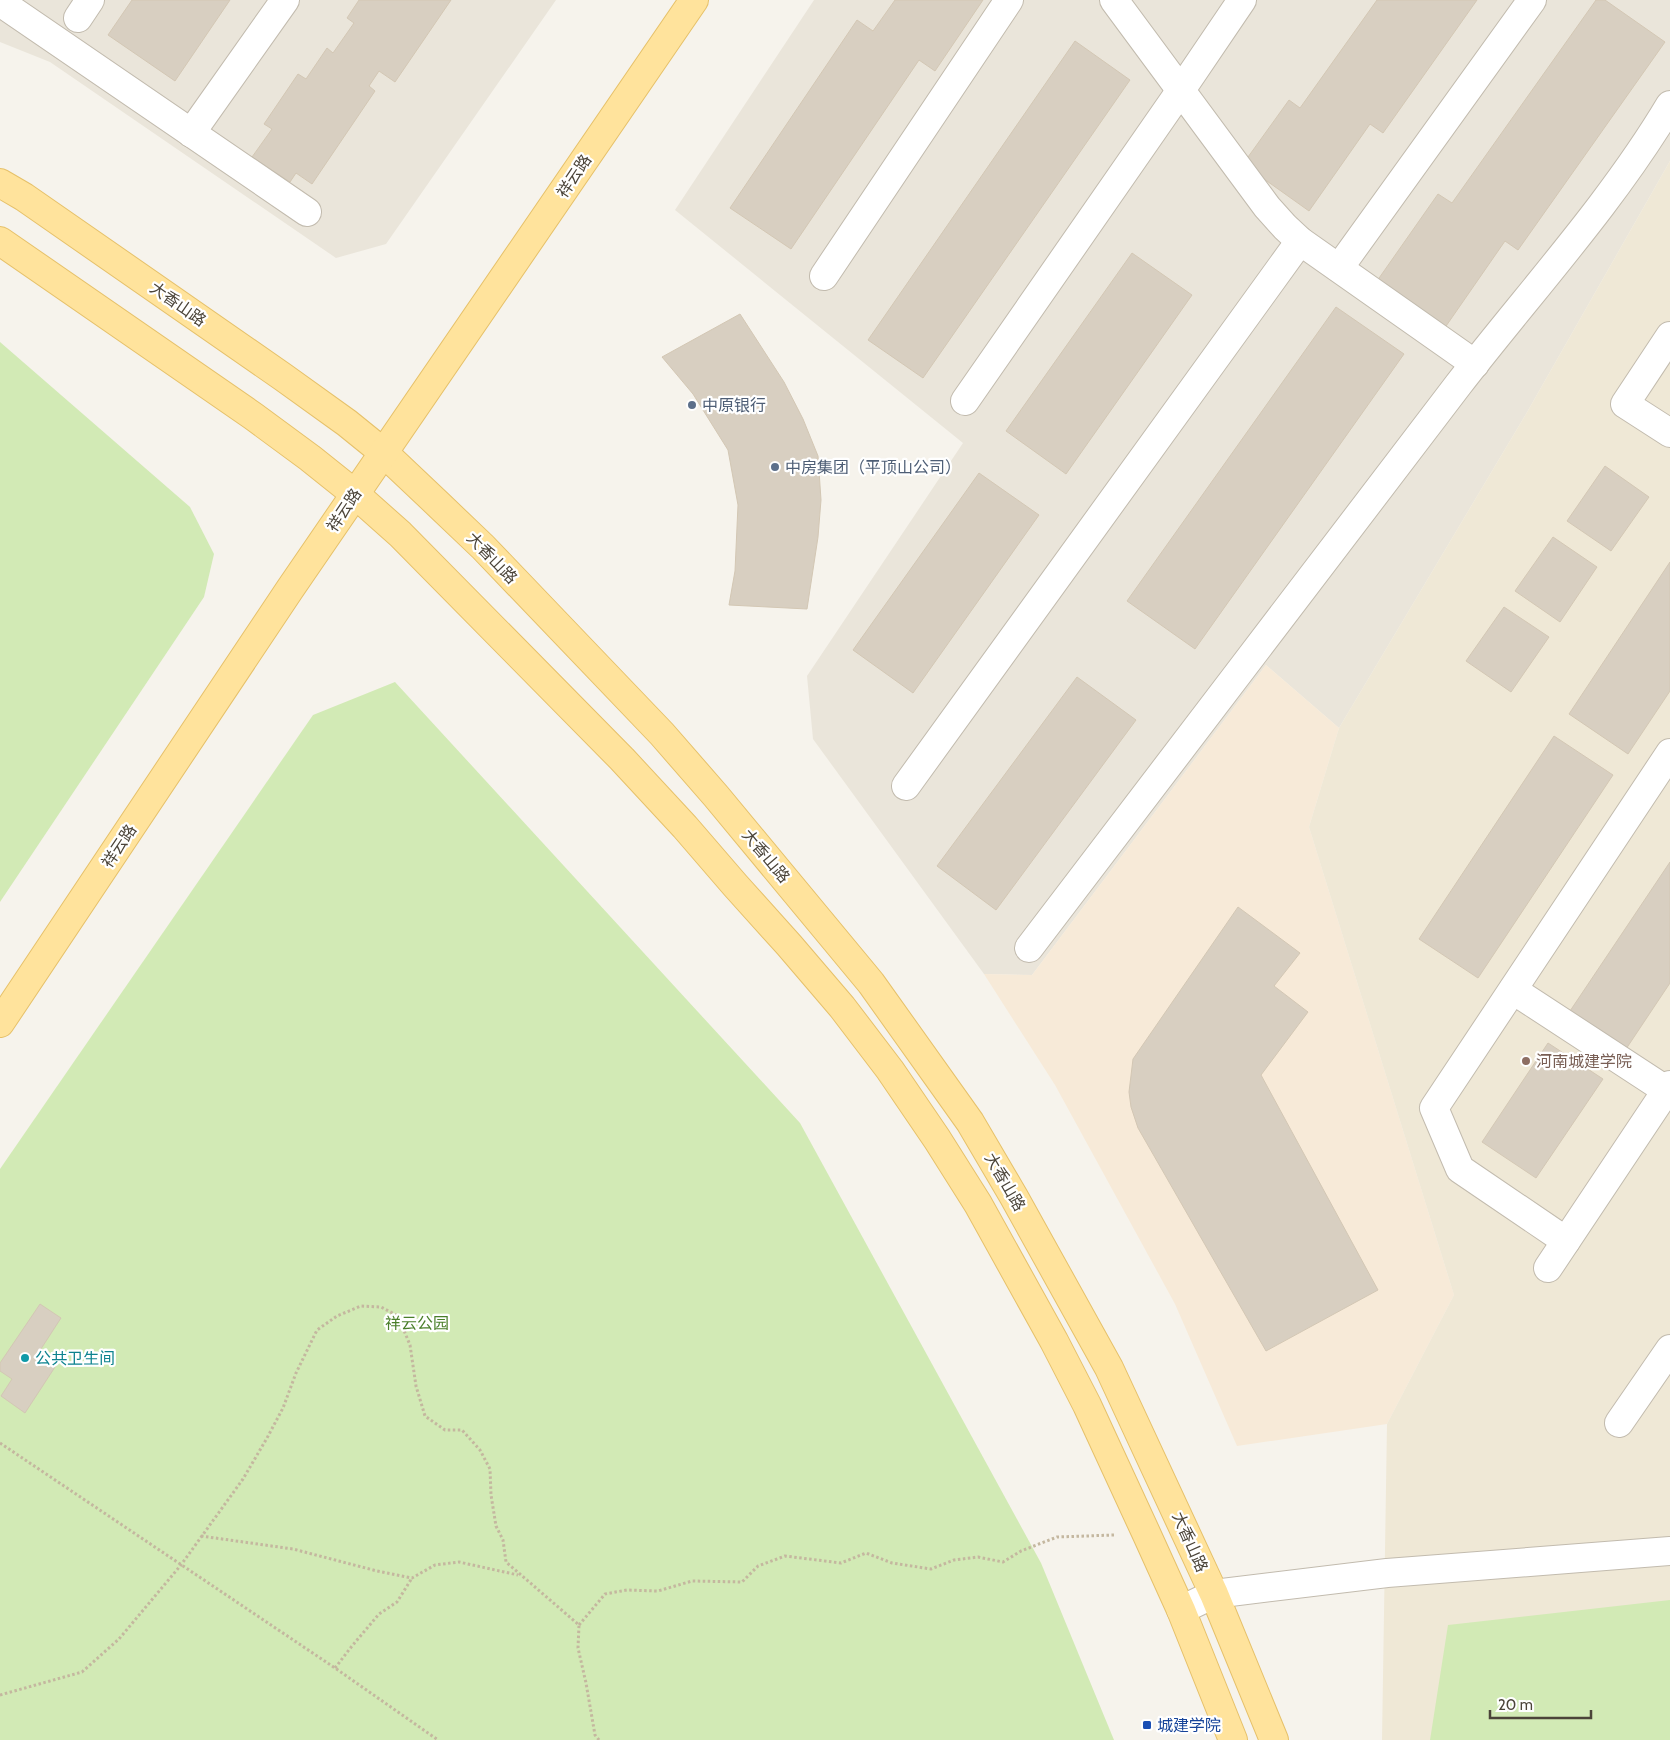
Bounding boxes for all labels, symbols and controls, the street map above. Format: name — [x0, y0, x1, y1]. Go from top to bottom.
street label: 祥云路 — [553, 151, 595, 201]
street label: 大香山路 — [146, 278, 210, 330]
place label: 中原银行 — [702, 396, 766, 415]
marker: 中原银行 — [686, 399, 698, 411]
place label: 中房集团（平顶山公司） — [785, 458, 961, 477]
marker: 中房集团（平顶山公司） — [769, 461, 781, 473]
street label: 祥云路 — [323, 485, 365, 535]
street label: 大香山路 — [463, 528, 521, 588]
street label: 祥云路 — [98, 821, 140, 871]
street label: 大香山路 — [738, 825, 794, 887]
place label: 河南城建学院 — [1536, 1052, 1632, 1071]
marker: 河南城建学院 — [1520, 1055, 1532, 1067]
street label: 大香山路 — [981, 1150, 1029, 1214]
park label: 祥云公园 — [385, 1314, 449, 1333]
place label: 公共卫生间 — [35, 1349, 115, 1368]
marker: 公共卫生间 — [19, 1352, 31, 1364]
street label: 大香山路 — [1168, 1509, 1212, 1575]
scale bar — [1490, 1688, 1591, 1720]
text: 20 m — [1498, 1696, 1533, 1714]
place label: 城建学院 — [1157, 1716, 1221, 1735]
marker: 城建学院 — [1141, 1719, 1153, 1731]

